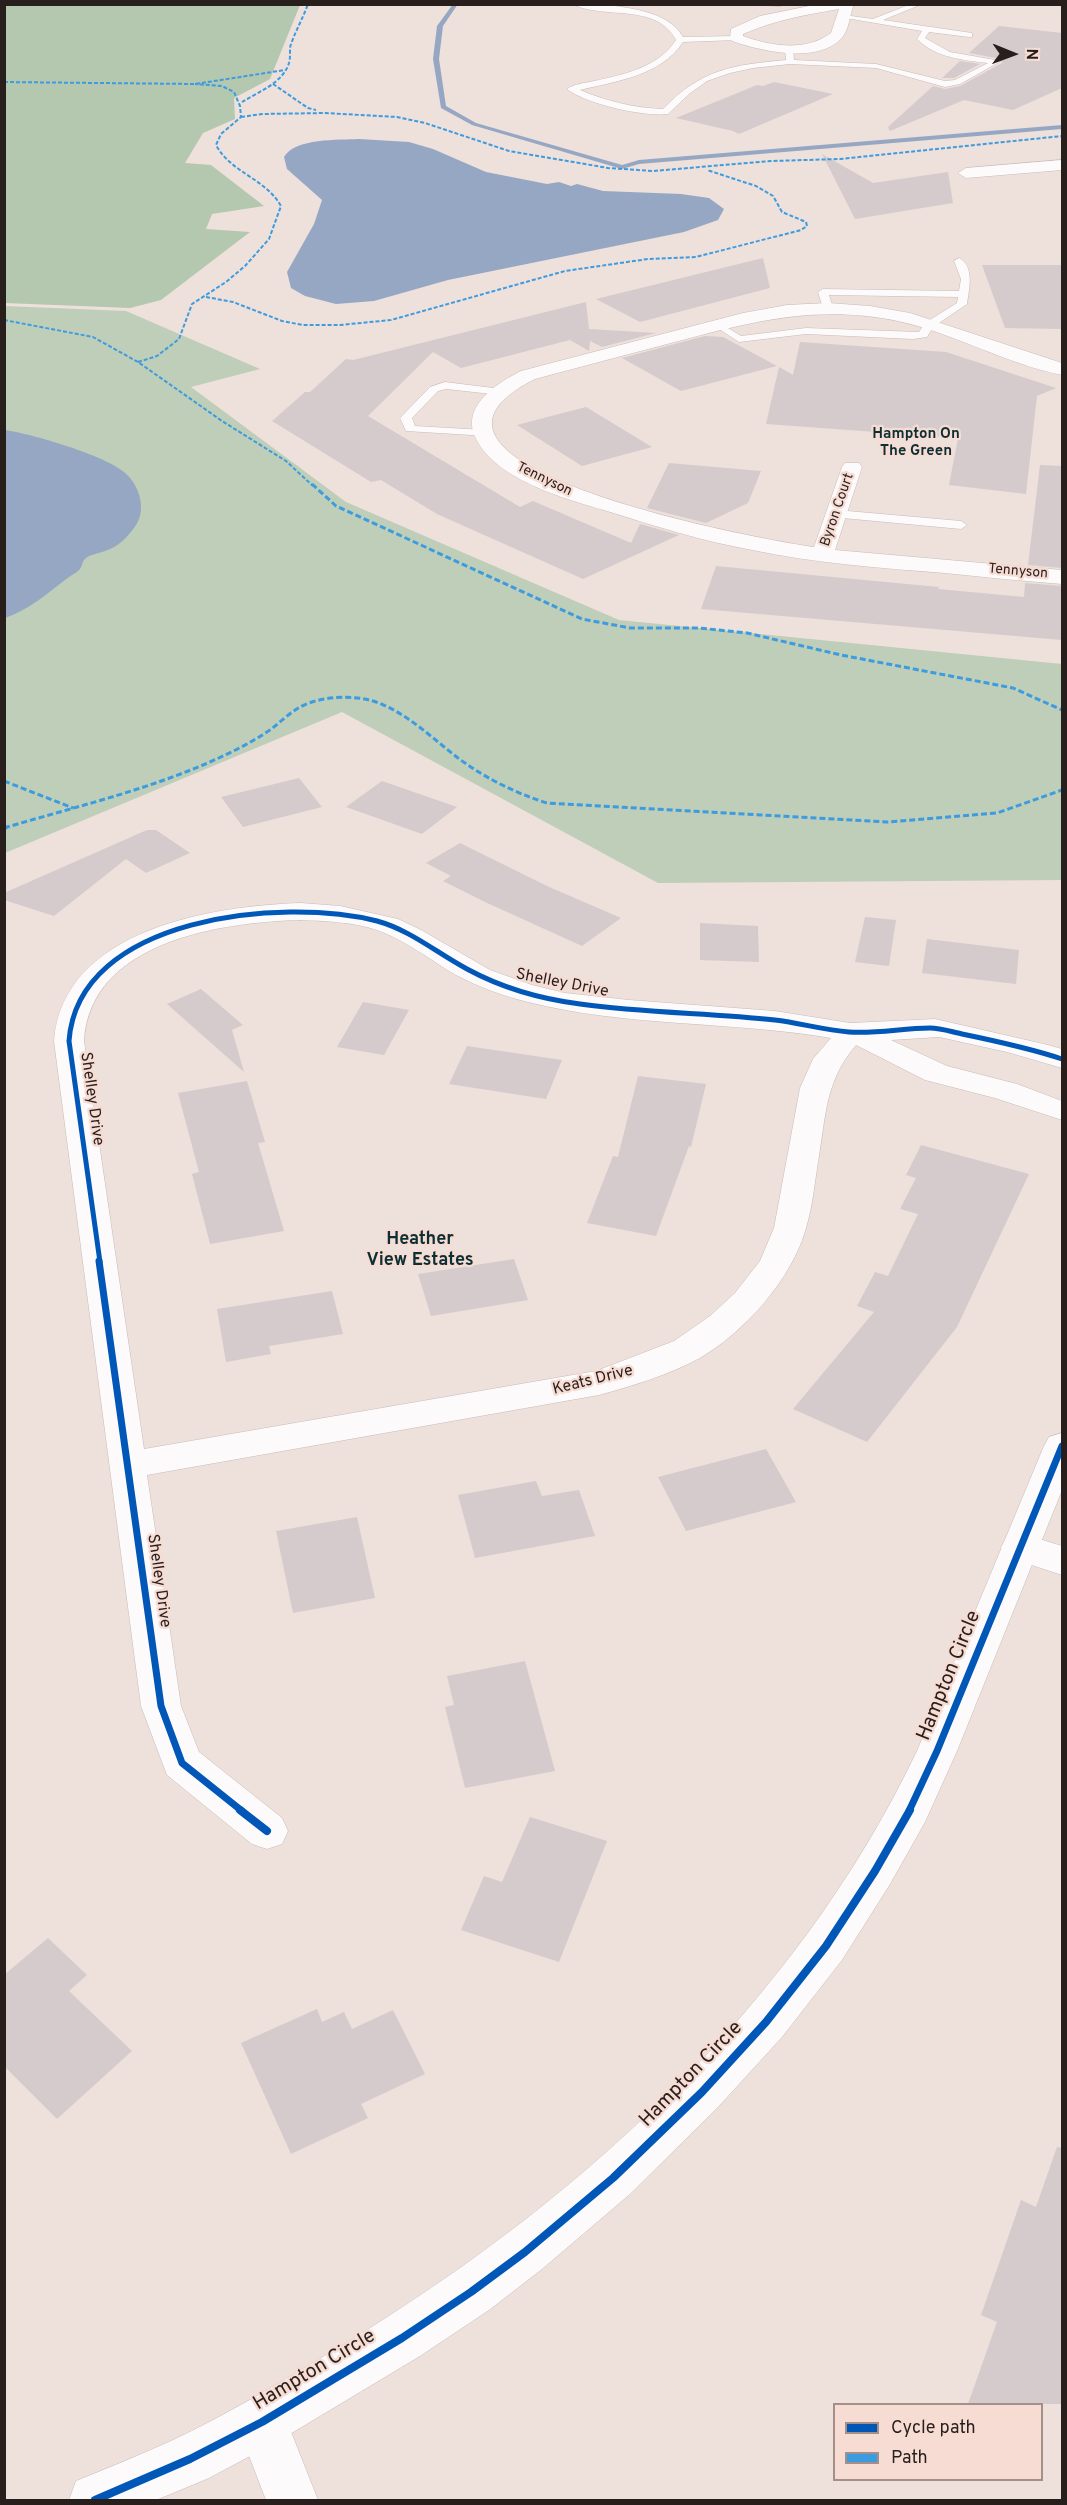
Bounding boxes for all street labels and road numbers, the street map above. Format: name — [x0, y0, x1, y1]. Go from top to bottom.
street label: Tennyson — [514, 459, 574, 501]
street label: Byron Court — [818, 471, 858, 549]
street label: Tennyson — [988, 561, 1048, 583]
street label: Shelley Drive — [514, 966, 610, 1002]
street label: Shelley Drive — [75, 1051, 107, 1147]
street label: Keats Drive — [551, 1362, 635, 1400]
street label: Shelley Drive — [142, 1533, 174, 1629]
street label: Hampton Circle — [913, 1607, 987, 1745]
street label: Hampton Circle — [635, 2017, 749, 2133]
street label: Hampton Circle — [250, 2325, 380, 2417]

